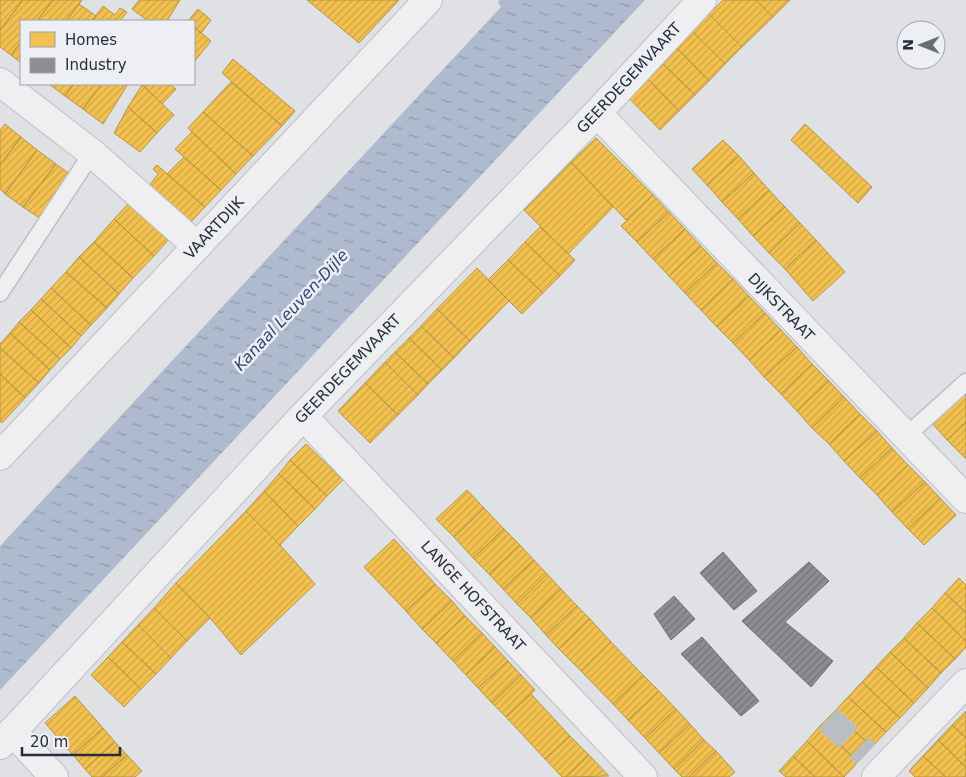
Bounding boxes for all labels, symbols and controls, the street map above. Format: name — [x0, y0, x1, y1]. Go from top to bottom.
street label: GEERDEGEMVAART — [573, 18, 686, 137]
legend — [20, 20, 195, 85]
north arrow — [896, 20, 946, 70]
text: Homes — [65, 31, 117, 49]
text: N — [900, 39, 916, 51]
text: Industry — [65, 56, 127, 74]
street label: VAARTDIJK — [180, 192, 248, 263]
water label: Kanaal Leuven-Dijle — [230, 245, 352, 374]
street label: DIJKSTRAAT — [744, 269, 819, 345]
street label: GEERDEGEMVAART — [291, 310, 405, 427]
street label: LANGE HOFSTRAAT — [417, 537, 530, 656]
scale bar — [22, 724, 120, 756]
text: 20 m — [30, 733, 68, 751]

